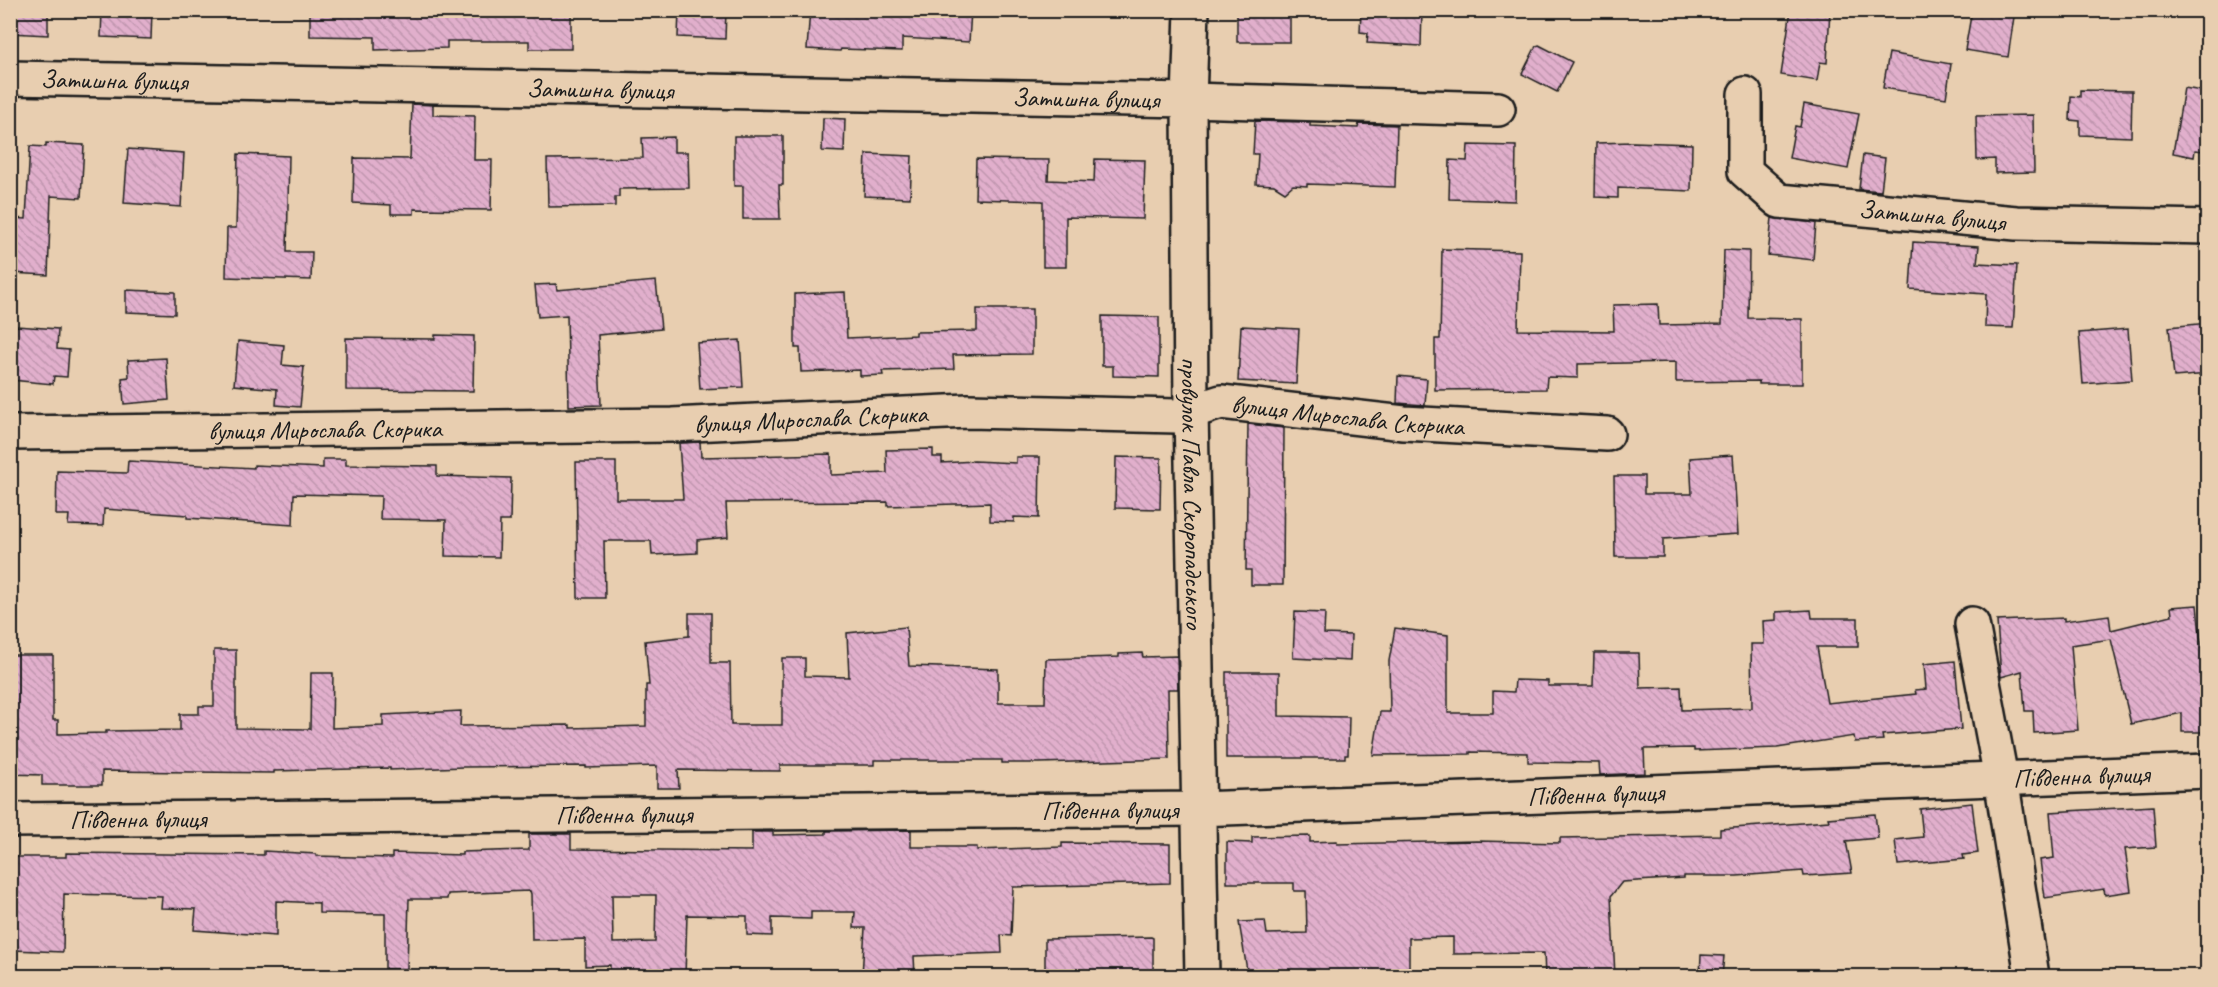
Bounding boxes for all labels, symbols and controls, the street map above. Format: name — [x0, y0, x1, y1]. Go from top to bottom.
street label: Затишна вулиця — [40, 62, 190, 98]
street label: Затишна вулиця — [526, 71, 676, 107]
street label: Затишна вулиця — [1012, 80, 1162, 116]
street label: Затишна вулиця — [1857, 192, 2009, 239]
street label: провулок Павла Скоропадського — [1174, 357, 1212, 631]
street label: вулиця Мирослава Скорика — [1230, 387, 1466, 443]
street label: вулиця Мирослава Скорика — [693, 396, 930, 440]
street label: вулиця Мирослава Скорика — [208, 411, 444, 447]
street label: Південна вулиця — [2012, 757, 2152, 795]
street label: Південна вулиця — [1527, 775, 1666, 813]
street label: Південна вулиця — [1041, 793, 1180, 827]
street label: Південна вулиця — [555, 797, 694, 831]
street label: Південна вулиця — [70, 802, 208, 836]

